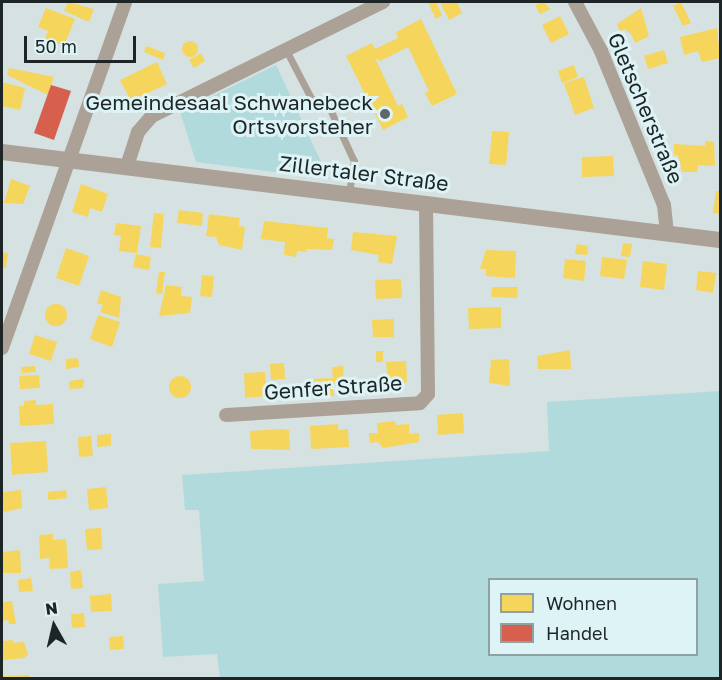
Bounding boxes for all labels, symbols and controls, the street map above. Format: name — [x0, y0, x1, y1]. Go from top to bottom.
scale bar — [27, 24, 140, 62]
street label: Gletscherstraße — [603, 29, 689, 187]
text: 50 m — [35, 35, 77, 57]
place label: Gemeindesaal Schwanebeck Ortsvorsteher — [85, 89, 373, 139]
marker: Gemeindesaal Schwanebeck Ortsvorsteher — [378, 107, 392, 121]
street label: Zillertaler Straße — [278, 150, 450, 196]
street label: Genfer Straße — [263, 370, 403, 404]
legend — [488, 578, 698, 656]
text: Wohnen — [546, 592, 617, 614]
north arrow — [24, 596, 84, 656]
text: N — [44, 597, 59, 619]
text: Handel — [546, 622, 608, 644]

